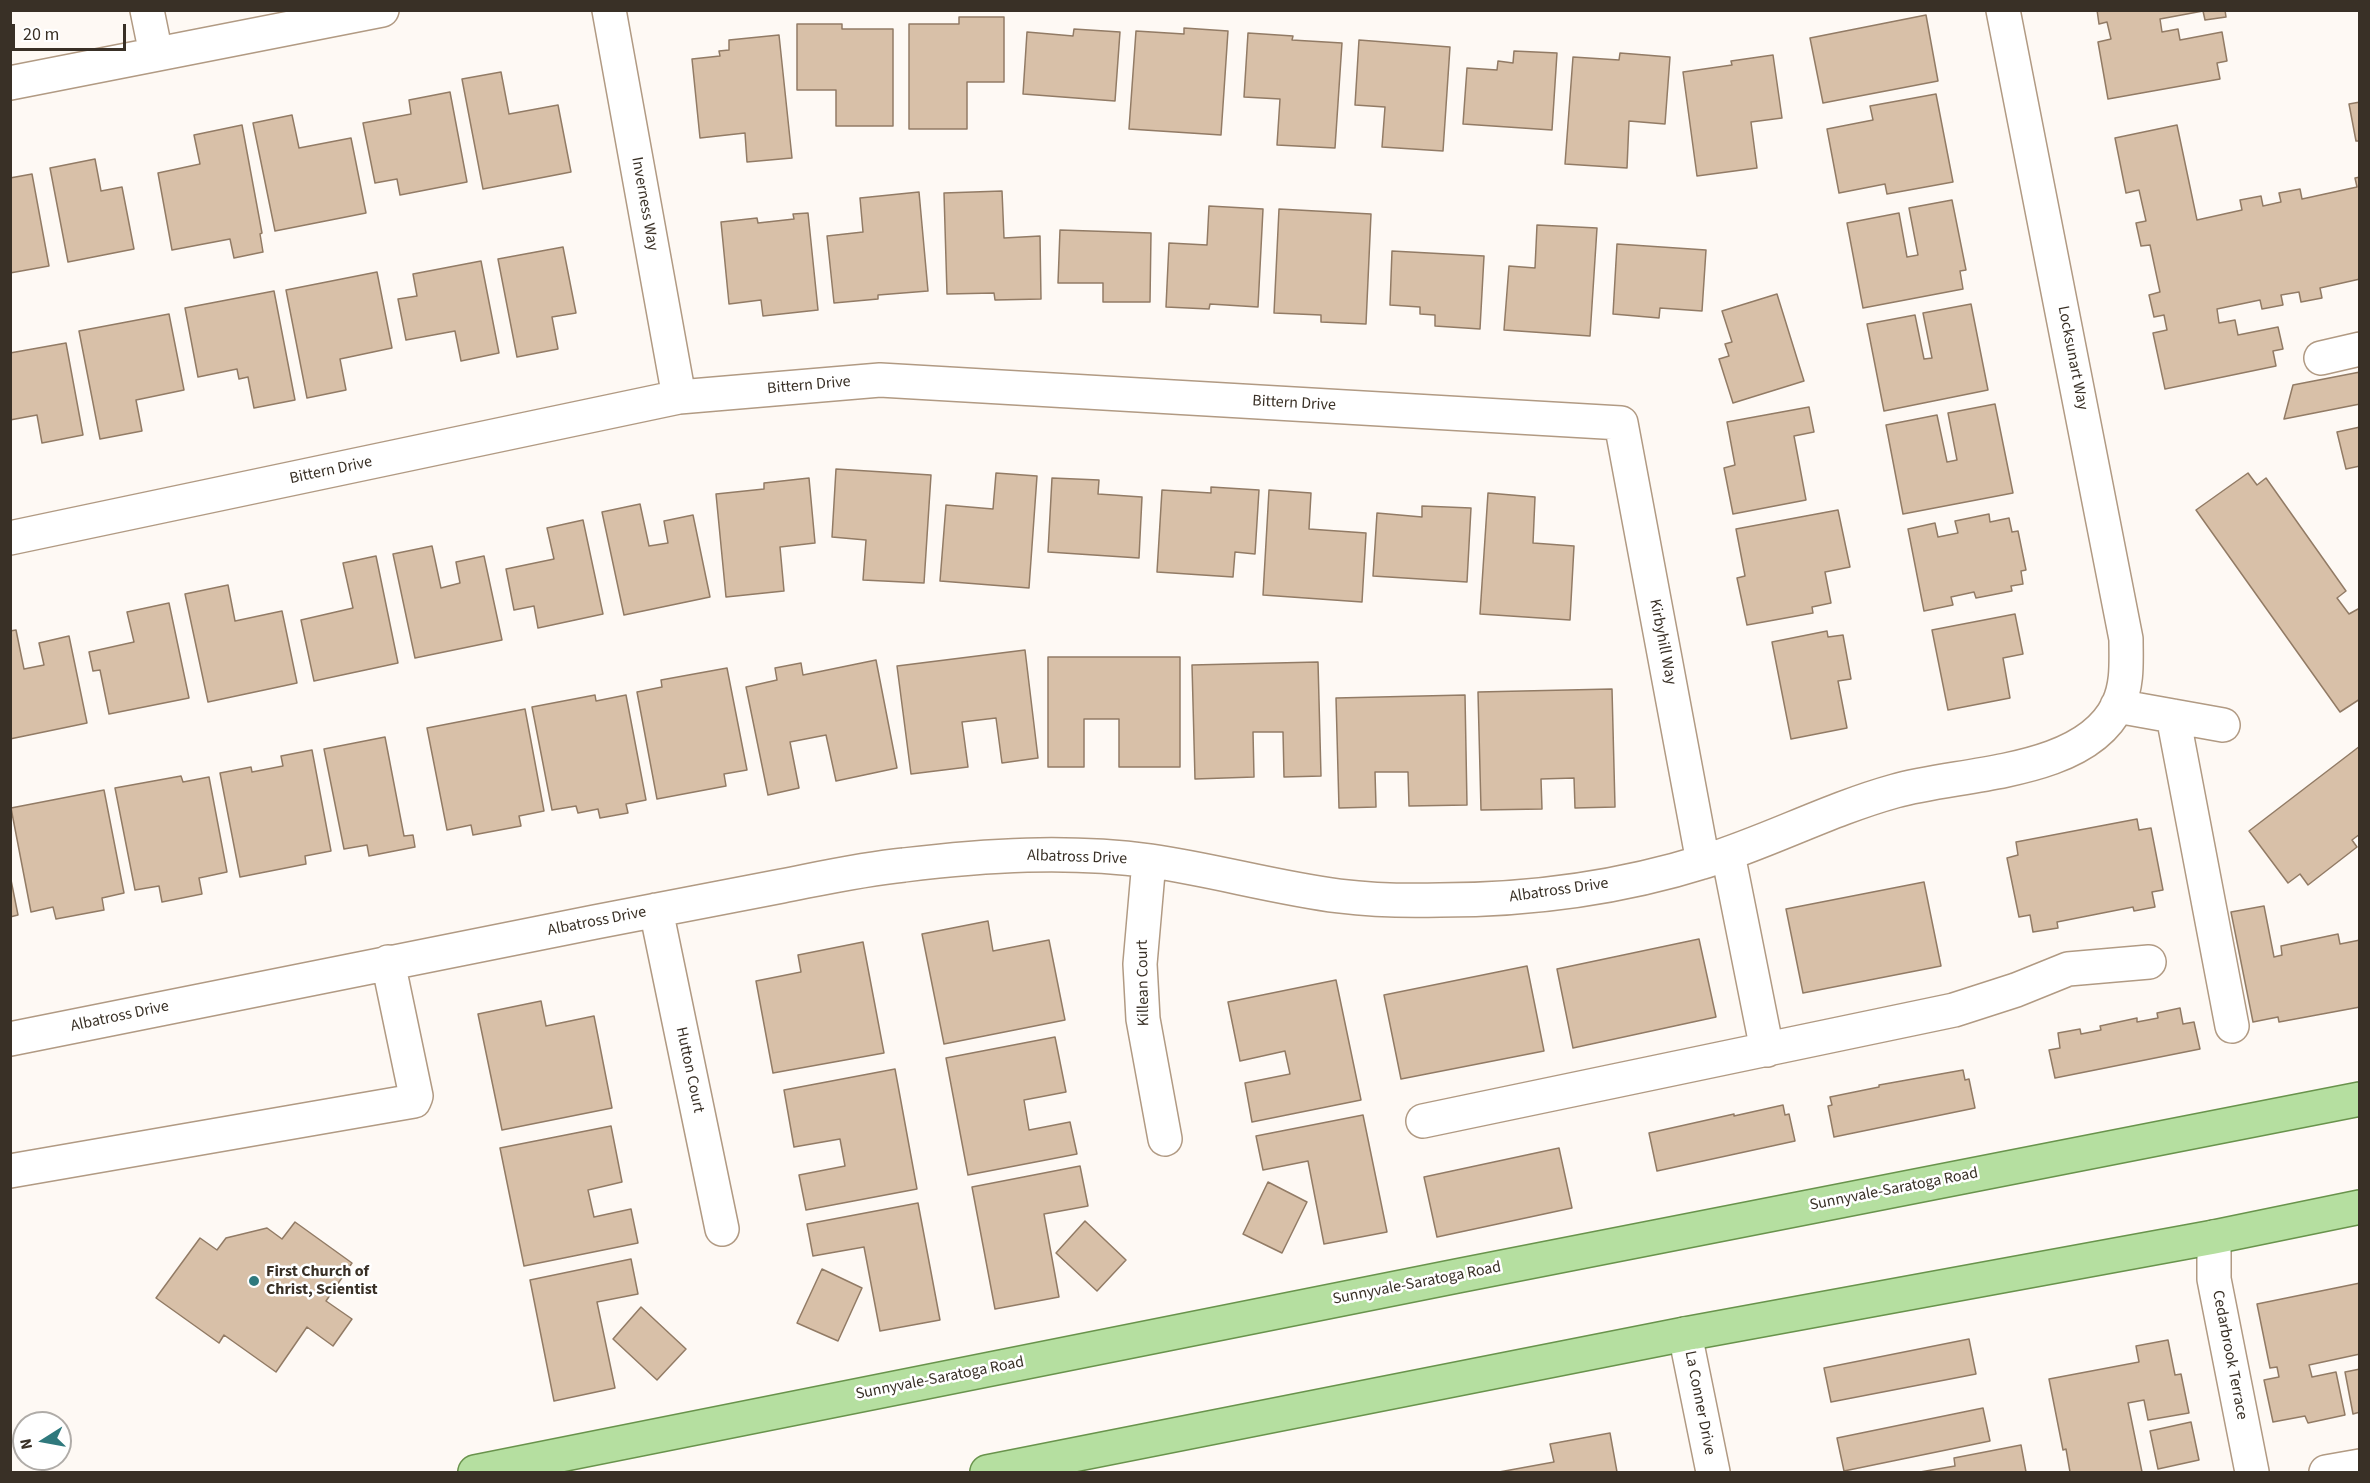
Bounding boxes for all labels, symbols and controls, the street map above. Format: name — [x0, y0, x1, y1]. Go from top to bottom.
scale bar — [15, 12, 129, 50]
text: 20 m — [23, 22, 59, 47]
street label: Inverness Way — [626, 156, 662, 252]
street label: Locksunart Way — [2052, 304, 2092, 412]
street label: Bittern Drive — [766, 373, 852, 399]
street label: Bittern Drive — [1252, 392, 1336, 416]
street label: Bittern Drive — [288, 453, 374, 489]
street label: Kirbyhill Way — [1644, 598, 1680, 686]
street label: Albatross Drive — [1027, 847, 1127, 869]
street label: Albatross Drive — [1508, 875, 1610, 907]
street label: Albatross Drive — [546, 903, 648, 941]
street label: Killean Court — [1134, 940, 1154, 1026]
street label: Albatross Drive — [69, 997, 171, 1037]
street label: Hutton Court — [671, 1025, 707, 1115]
street label: Sunnyvale-Saratoga Road — [1808, 1164, 1980, 1216]
street label: Sunnyvale-Saratoga Road — [1331, 1258, 1503, 1310]
place label: First Church of Christ, Scientist — [266, 1262, 378, 1300]
marker: First Church of Christ, Scientist — [247, 1274, 261, 1288]
street label: Cedarbrook Terrace — [2207, 1289, 2251, 1421]
street label: La Conner Drive — [1679, 1349, 1719, 1457]
street label: Sunnyvale-Saratoga Road — [854, 1353, 1026, 1405]
north arrow — [12, 1411, 72, 1471]
text: N — [14, 1437, 38, 1451]

